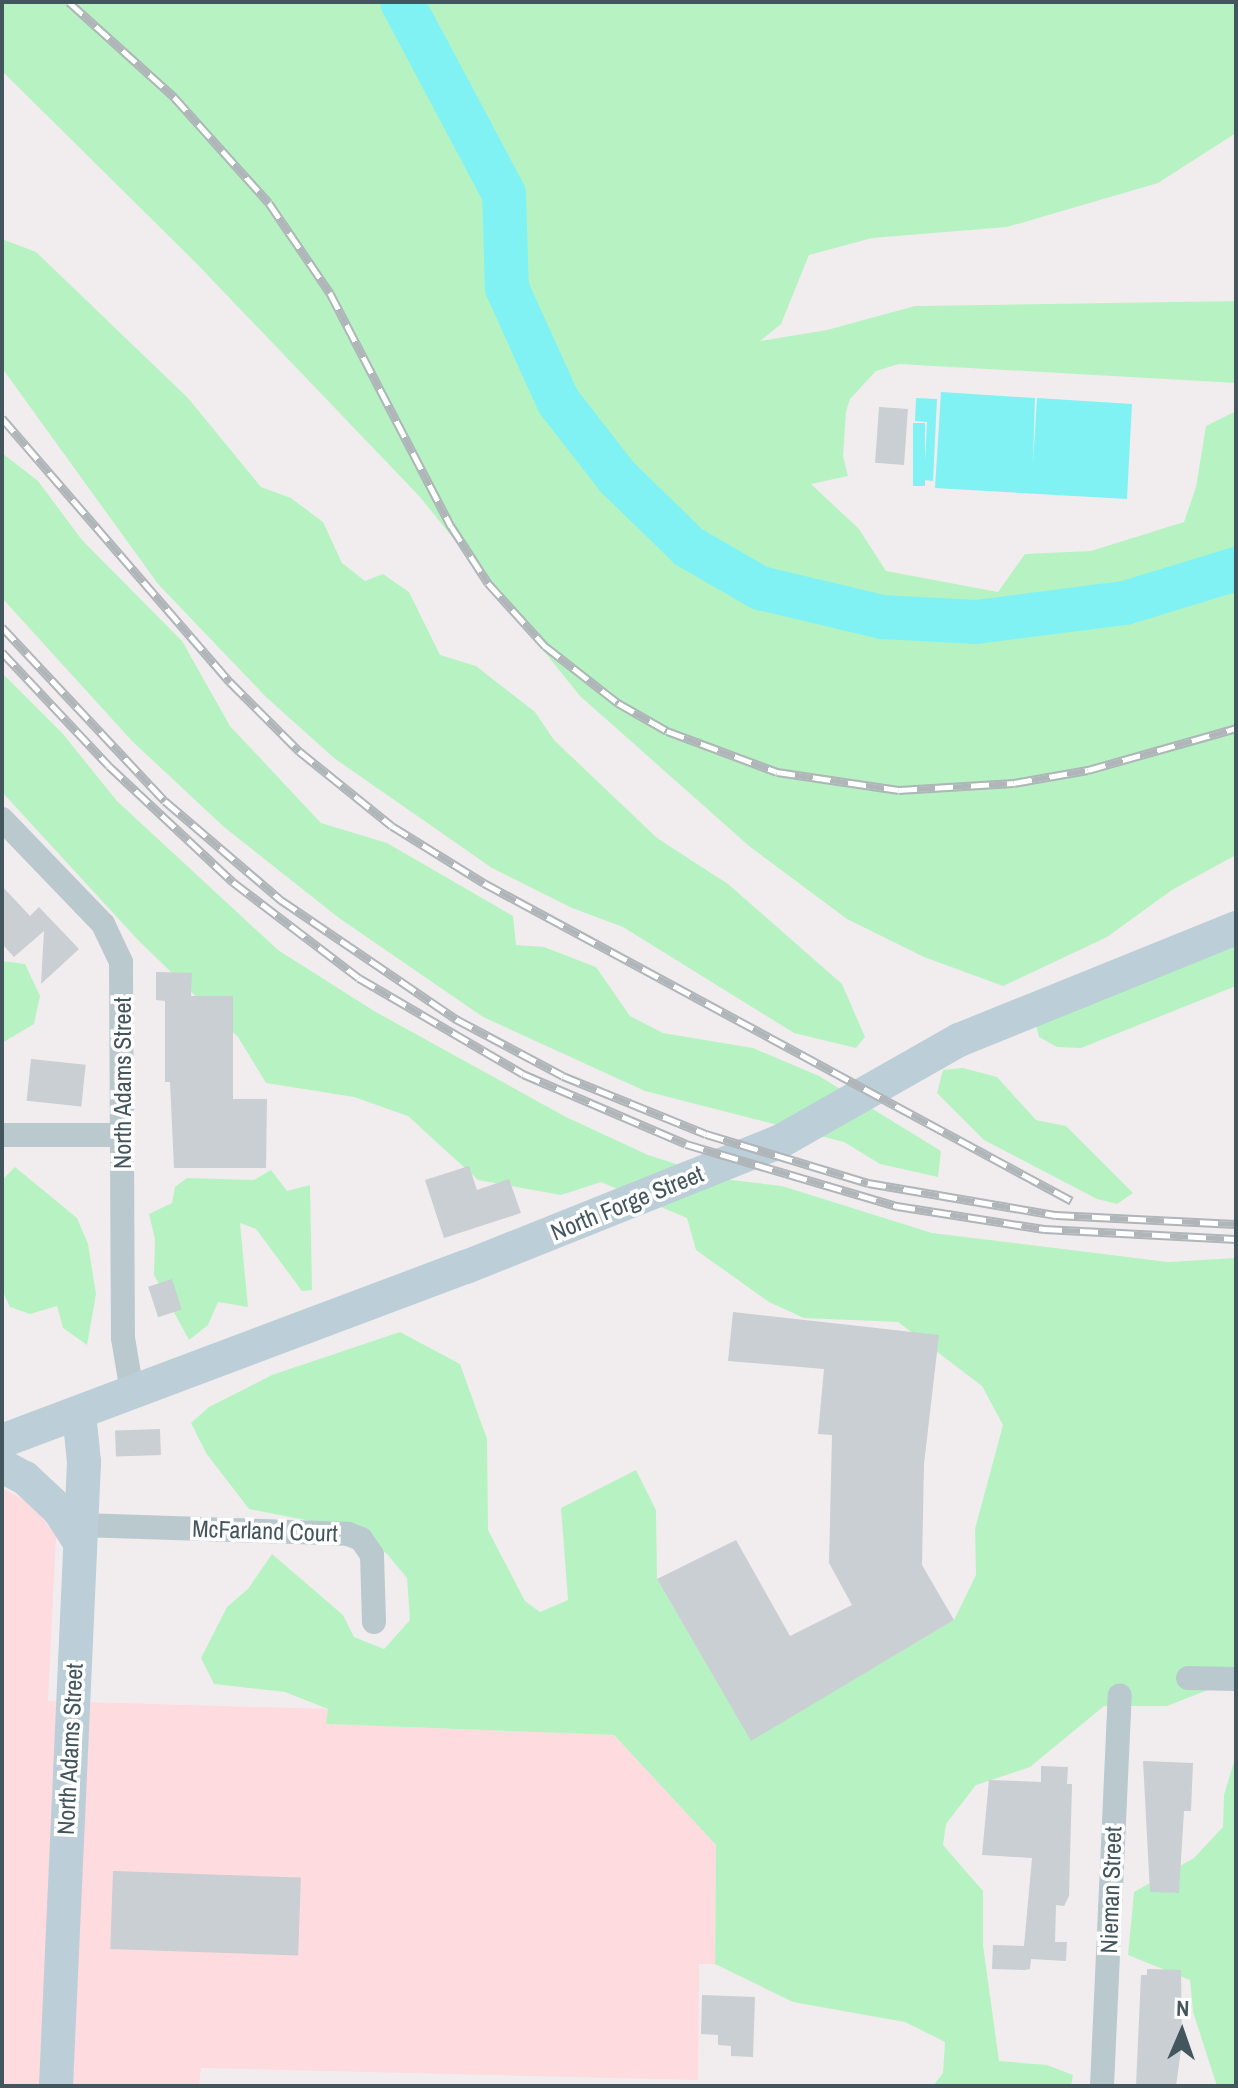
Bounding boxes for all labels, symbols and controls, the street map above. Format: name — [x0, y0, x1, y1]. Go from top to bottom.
street label: North Adams Street — [109, 997, 137, 1169]
street label: North Forge Street — [546, 1159, 708, 1247]
street label: McFarland Court — [192, 1514, 338, 1548]
street label: North Adams Street — [51, 1662, 89, 1836]
street label: Nieman Street — [1094, 1826, 1128, 1954]
north arrow — [1142, 1992, 1222, 2072]
text: N — [1176, 1993, 1190, 2023]

